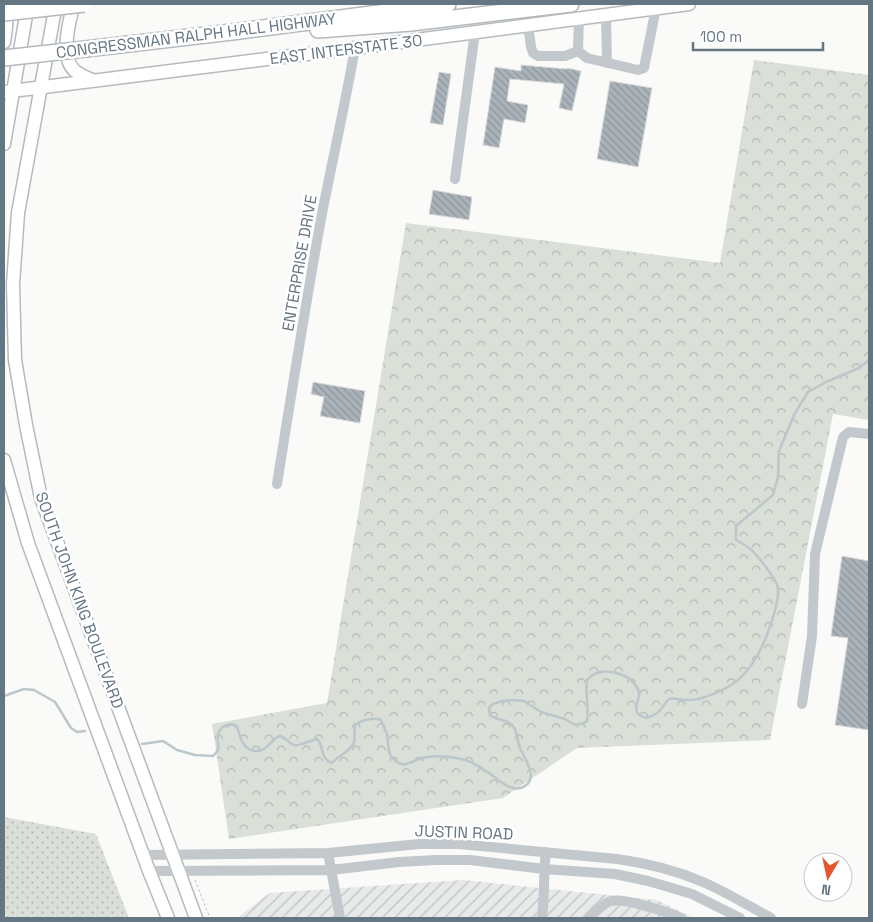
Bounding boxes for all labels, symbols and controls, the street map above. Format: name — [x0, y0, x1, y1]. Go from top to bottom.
street label: CONGRESSMAN RALPH HALL HIGHWAY — [55, 8, 338, 63]
scale bar — [693, 20, 823, 52]
text: 100 m — [700, 27, 742, 46]
street label: EAST INTERSTATE 30 — [269, 30, 423, 69]
street label: ENTERPRISE DRIVE — [277, 193, 322, 333]
street label: SOUTH JOHN KING BOULEVARD — [31, 489, 129, 711]
street label: JUSTIN ROAD — [414, 820, 514, 845]
north arrow — [803, 852, 853, 902]
text: N — [820, 880, 832, 899]

